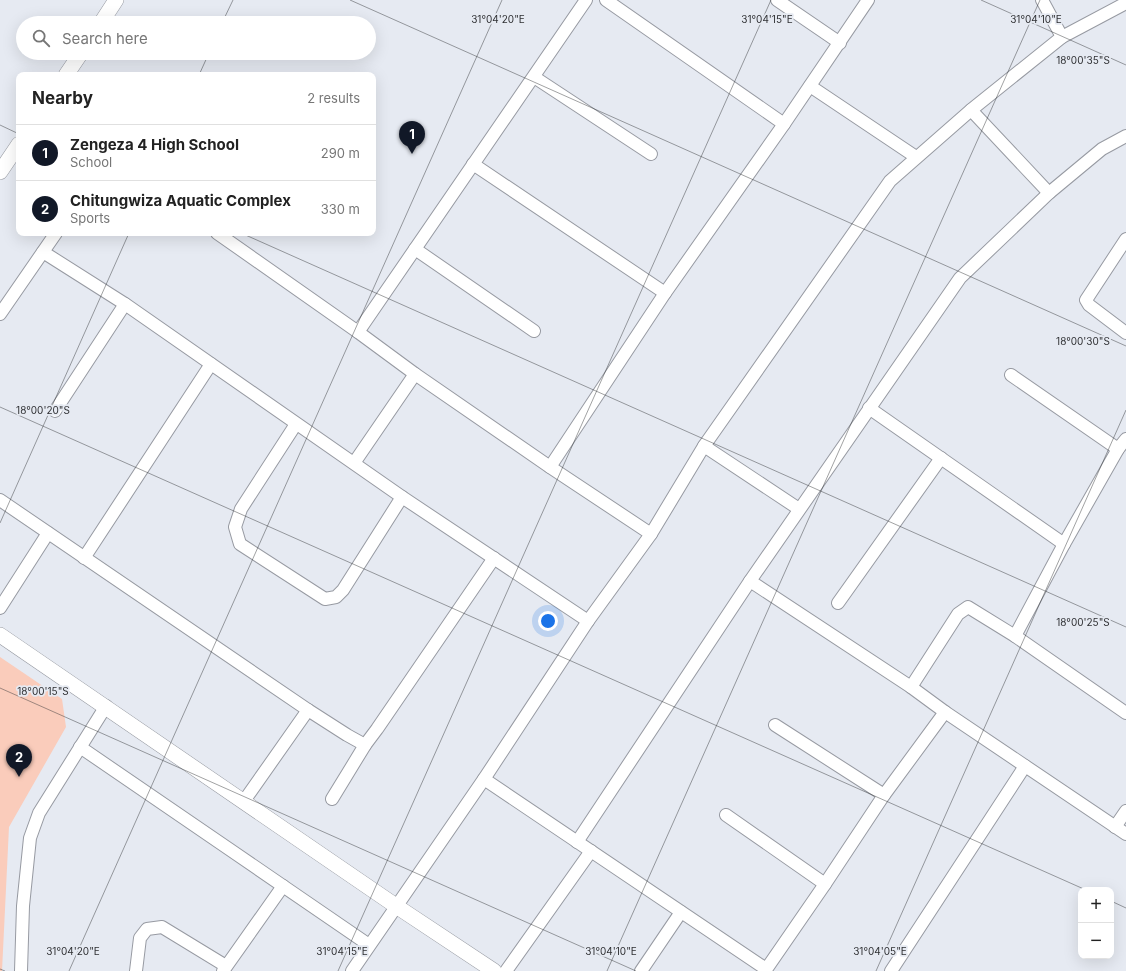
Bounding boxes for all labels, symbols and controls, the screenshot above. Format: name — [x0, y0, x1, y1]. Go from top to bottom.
text: 31°04'20"E — [471, 13, 525, 25]
text: 31°04'15"E — [741, 13, 793, 25]
text: 31°04'10"E — [1010, 13, 1062, 25]
search box — [16, 16, 376, 60]
icon: search — [30, 27, 52, 49]
text: Search here — [62, 29, 148, 48]
text: 18°00'35"S — [1056, 54, 1110, 66]
text: Nearby — [32, 88, 93, 108]
text: 2 results — [307, 90, 360, 106]
pin: 1 — [399, 121, 425, 154]
text: Zengeza 4 High School — [70, 135, 239, 154]
text: 1 — [42, 145, 48, 161]
text: 290 m — [321, 145, 360, 161]
text: School — [70, 154, 112, 170]
text: Chitungwiza Aquatic Complex — [70, 191, 291, 210]
text: 2 — [41, 201, 49, 217]
text: 330 m — [321, 201, 360, 217]
text: Sports — [70, 210, 110, 226]
text: 18°00'30"S — [1056, 335, 1110, 347]
text: 18°00'20"S — [16, 404, 70, 416]
your location — [538, 611, 558, 631]
text: 18°00'25"S — [1056, 616, 1110, 628]
text: 18°00'15"S — [17, 685, 69, 697]
pin: 2 — [6, 744, 32, 777]
map controls — [1078, 887, 1114, 959]
button: + — [1078, 887, 1114, 923]
button: − — [1078, 923, 1114, 959]
text: 31°04'20"E — [46, 945, 100, 957]
text: 31°04'15"E — [316, 945, 368, 957]
text: 31°04'10"E — [585, 945, 637, 957]
text: 31°04'05"E — [853, 945, 907, 957]

